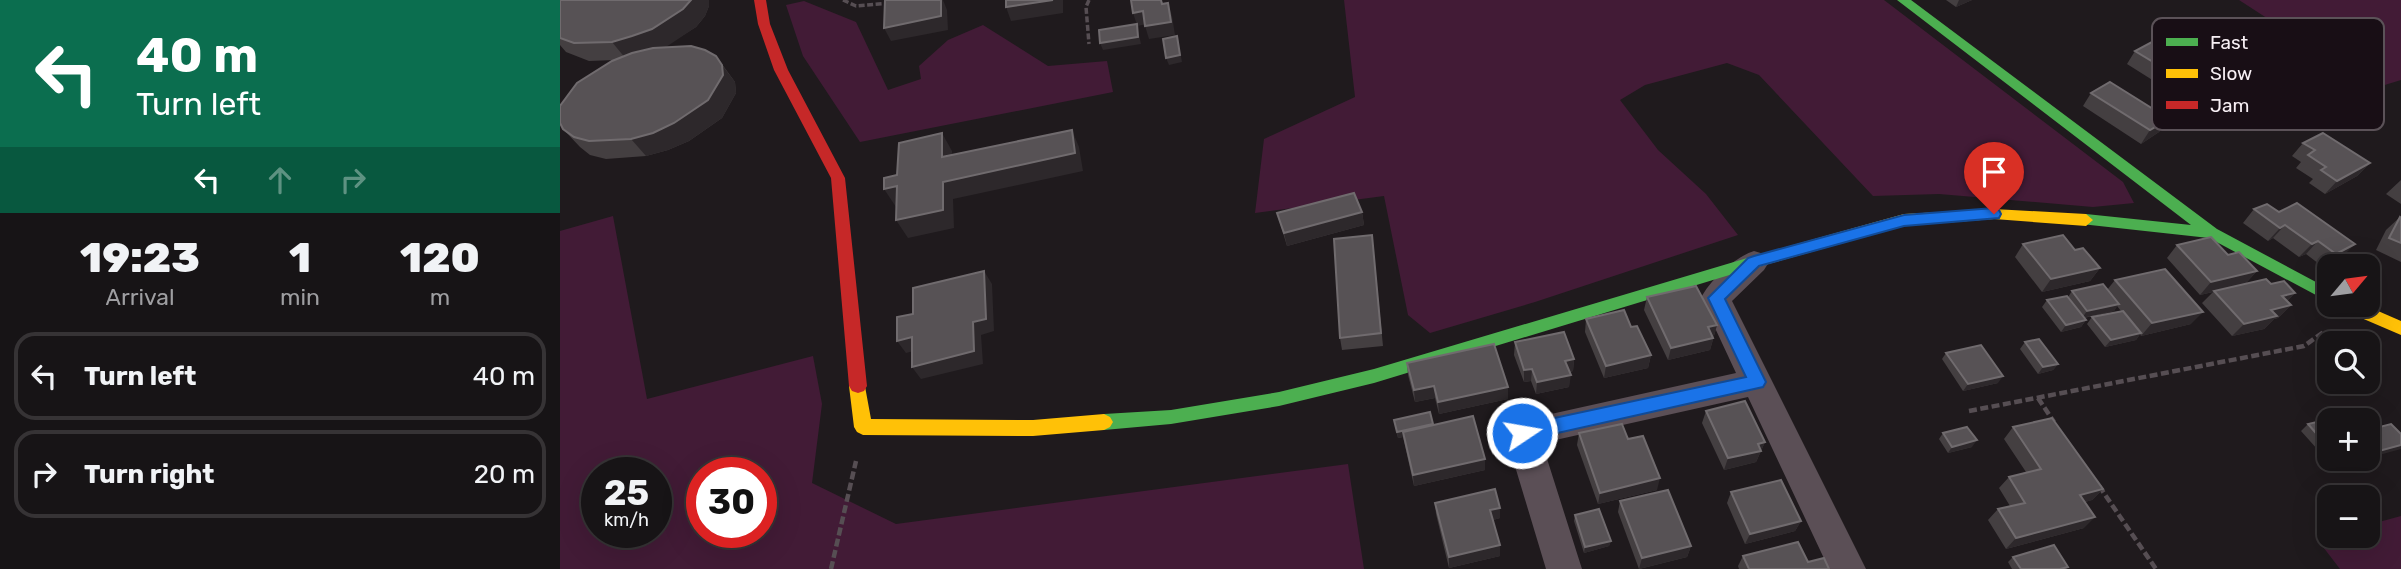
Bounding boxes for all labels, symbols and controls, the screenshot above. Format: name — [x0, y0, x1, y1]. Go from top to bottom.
legend — [2152, 18, 2384, 130]
text: 40 m — [136, 26, 258, 84]
icon: left — [21, 28, 112, 119]
text: Fast — [2210, 31, 2249, 54]
text: Slow — [2210, 62, 2252, 85]
text: Turn left — [136, 85, 261, 123]
text: Jam — [2210, 94, 2249, 117]
pin — [1964, 142, 2024, 214]
icon: arrive — [1975, 153, 2013, 191]
icon: left — [188, 161, 226, 199]
icon: ahead — [261, 161, 299, 199]
icon: right — [334, 161, 372, 199]
text: 19:23 — [80, 233, 200, 283]
text: 1 — [289, 233, 311, 283]
text: 120 — [400, 233, 480, 283]
north arrow — [2317, 254, 2380, 317]
map controls — [2317, 254, 2380, 548]
text: Arrival — [106, 283, 175, 311]
text: min — [280, 283, 320, 311]
text: m — [430, 283, 450, 311]
button: search — [2317, 331, 2380, 394]
icon: left — [25, 357, 63, 395]
text: Turn left — [84, 361, 196, 392]
text: 40 m — [473, 361, 535, 392]
position arrow — [1485, 396, 1559, 470]
button: + — [2317, 408, 2380, 471]
icon: right — [25, 455, 63, 493]
speed limit sign: 30 — [686, 457, 777, 548]
text: Turn right — [84, 459, 214, 490]
text: 20 m — [474, 459, 535, 490]
text: 25 — [604, 472, 649, 514]
button: − — [2317, 485, 2380, 548]
text: km/h — [604, 509, 649, 531]

